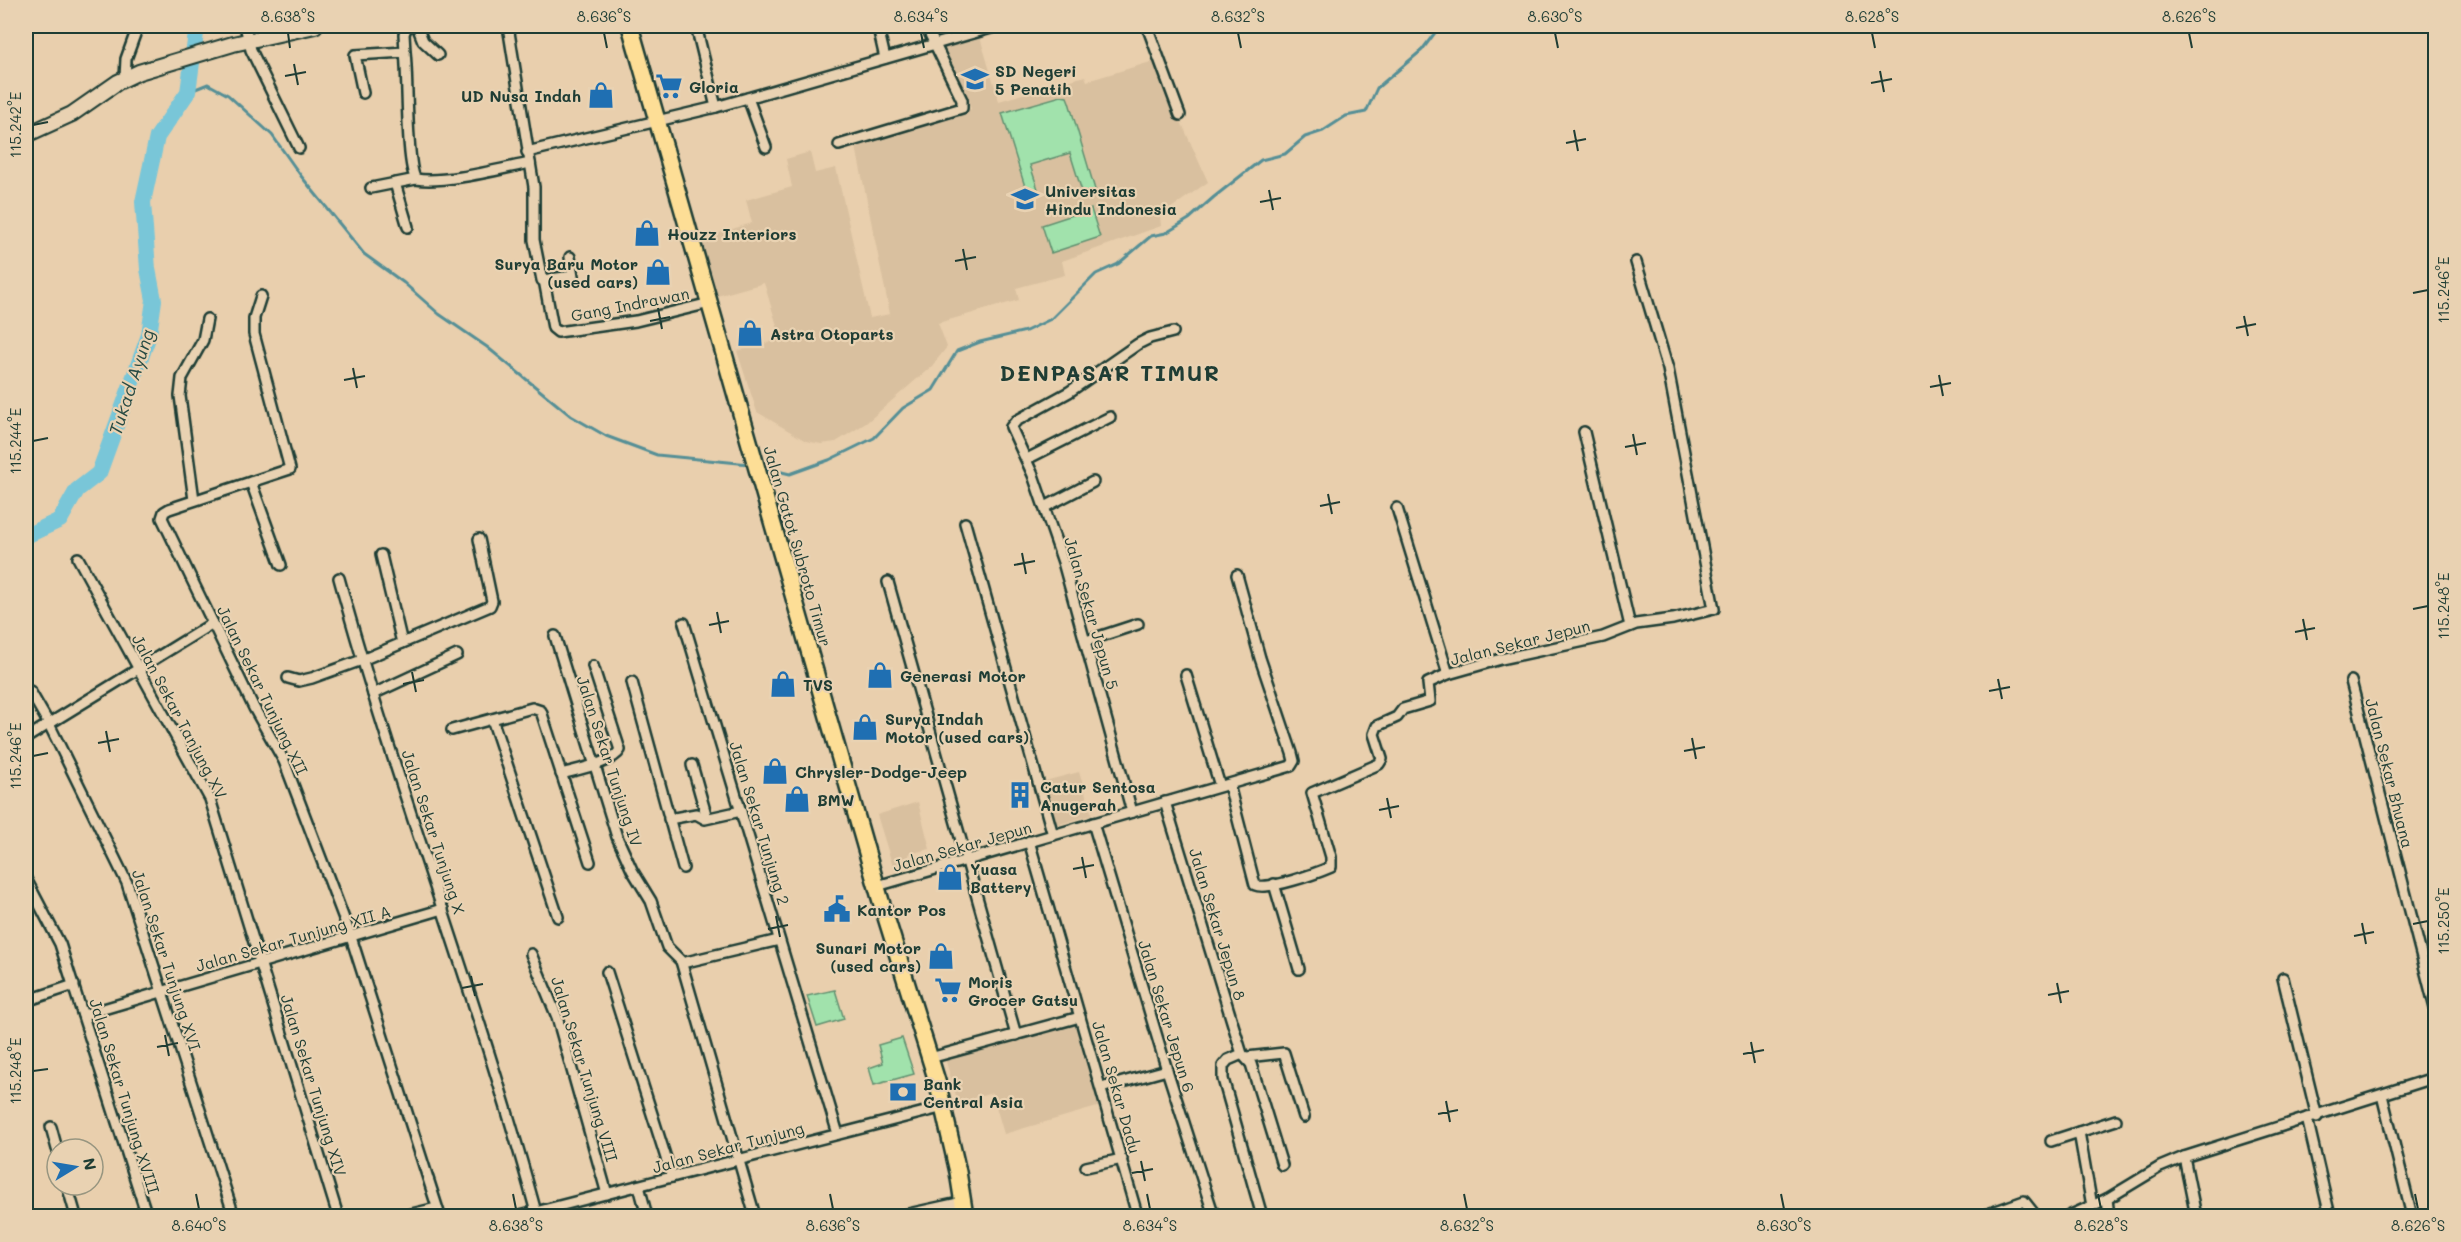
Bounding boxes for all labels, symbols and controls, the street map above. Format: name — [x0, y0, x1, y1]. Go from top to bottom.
text: 8.638°S — [261, 6, 315, 26]
text: 8.636°S — [577, 6, 631, 26]
text: 8.634°S — [894, 6, 948, 26]
text: 8.632°S — [1211, 6, 1265, 26]
text: 8.630°S — [1528, 6, 1582, 26]
text: 8.628°S — [1845, 6, 1899, 26]
text: 8.626°S — [2162, 6, 2216, 26]
place label: SD Negeri 5 Penatih — [995, 60, 1077, 99]
school or university icon: SD Negeri 5 Penatih — [960, 64, 990, 94]
supermarket icon: Gloria — [654, 71, 684, 101]
place label: Gloria — [689, 76, 739, 97]
shop icon: UD Nusa Indah — [586, 80, 616, 110]
place label: UD Nusa Indah — [461, 85, 581, 106]
text: 115.242°E — [5, 91, 25, 158]
place label: Universitas Hindu Indonesia — [1045, 180, 1177, 219]
school or university icon: Universitas Hindu Indonesia — [1010, 184, 1040, 214]
shop icon: Houzz Interiors — [632, 218, 662, 248]
place label: Houzz Interiors — [667, 223, 796, 244]
place label: Surya Baru Motor (used cars) — [495, 253, 638, 292]
text: 115.246°E — [2433, 256, 2453, 324]
shop icon: Surya Baru Motor (used cars) — [643, 257, 673, 287]
street label: Gang Indrawan — [569, 282, 691, 326]
shop icon: Astra Otoparts — [735, 318, 765, 348]
place label: Astra Otoparts — [770, 323, 893, 344]
water label: Tukad Ayung — [103, 326, 159, 438]
district label: DENPASAR TIMUR — [999, 358, 1221, 387]
text: 115.244°E — [5, 407, 25, 474]
street label: Jalan Gatot Subroto Timur — [759, 443, 837, 649]
street label: Jalan Sekar Jepun 5 — [1060, 534, 1124, 692]
text: 115.248°E — [2433, 572, 2453, 640]
street label: Jalan Sekar Tunjung XII — [213, 602, 313, 778]
street label: Jalan Sekar Jepun — [1448, 614, 1592, 670]
street label: Jalan Sekar Tanjung XV — [128, 630, 232, 802]
shop icon: Generasi Motor — [865, 660, 895, 690]
place label: Generasi Motor — [900, 665, 1026, 686]
shop icon: TVS — [768, 669, 798, 699]
street label: Jalan Sekar Tunjung IV — [572, 673, 648, 849]
place label: TVS — [803, 674, 833, 695]
street label: Jalan Sekar Bhuana — [2361, 696, 2419, 850]
place label: Surya Indah Motor (used cars) — [885, 708, 1029, 747]
shop icon: Surya Indah Motor (used cars) — [850, 712, 880, 742]
text: 115.246°E — [5, 722, 25, 790]
street label: Jalan Sekar Tunjung 2 — [725, 739, 795, 907]
street label: Jalan Sekar Tunjung X — [397, 747, 471, 917]
shop icon: Chrysler-Dodge-Jeep — [760, 756, 790, 786]
place label: Chrysler-Dodge-Jeep — [795, 761, 967, 782]
place label: Catur Sentosa Anugerah — [1040, 776, 1156, 815]
building icon: Catur Sentosa Anugerah — [1005, 780, 1035, 810]
shop icon: BMW — [782, 784, 812, 814]
place label: BMW — [817, 789, 854, 810]
street label: Jalan Sekar Jepun — [890, 816, 1034, 876]
street label: Jalan Sekar Jepun 8 — [1185, 845, 1251, 1003]
place label: Yuasa Battery — [970, 858, 1032, 897]
shop icon: Yuasa Battery — [935, 862, 965, 892]
street label: Jalan Sekar Tunjung XVI — [128, 867, 206, 1053]
text: 115.250°E — [2433, 887, 2453, 955]
public building icon: Kantor Pos — [822, 894, 852, 924]
place label: Kantor Pos — [857, 899, 946, 920]
street label: Jalan Sekar Tunjung XII A — [193, 900, 393, 976]
place label: Sunari Motor (used cars) — [815, 937, 921, 976]
street label: Jalan Sekar Jepun 6 — [1134, 937, 1200, 1095]
shop icon: Sunari Motor (used cars) — [926, 941, 956, 971]
place label: Moris Grocer Gatsu — [968, 971, 1078, 1010]
street label: Jalan Sekar Tunjung VIII — [547, 974, 623, 1164]
supermarket icon: Moris Grocer Gatsu — [933, 975, 963, 1005]
street label: Jalan Sekar Tunjung XIV — [276, 992, 352, 1178]
street label: Jalan Sekar Tunjung XVIII — [85, 996, 165, 1196]
street label: Jalan Sekar Dadu — [1088, 1018, 1146, 1156]
text: 115.248°E — [5, 1037, 25, 1105]
place label: Bank Central Asia — [923, 1073, 1024, 1112]
bank icon: Bank Central Asia — [888, 1077, 918, 1107]
street label: Jalan Sekar Tunjung — [650, 1117, 806, 1177]
north arrow — [45, 1137, 105, 1197]
text: N — [79, 1156, 102, 1172]
text: 8.640°S — [172, 1215, 226, 1235]
text: 8.638°S — [489, 1215, 543, 1235]
text: 8.636°S — [806, 1215, 860, 1235]
text: 8.634°S — [1123, 1215, 1177, 1235]
text: 8.632°S — [1440, 1215, 1494, 1235]
text: 8.630°S — [1757, 1215, 1811, 1235]
text: 8.628°S — [2074, 1215, 2128, 1235]
text: 8.626°S — [2391, 1215, 2445, 1235]

